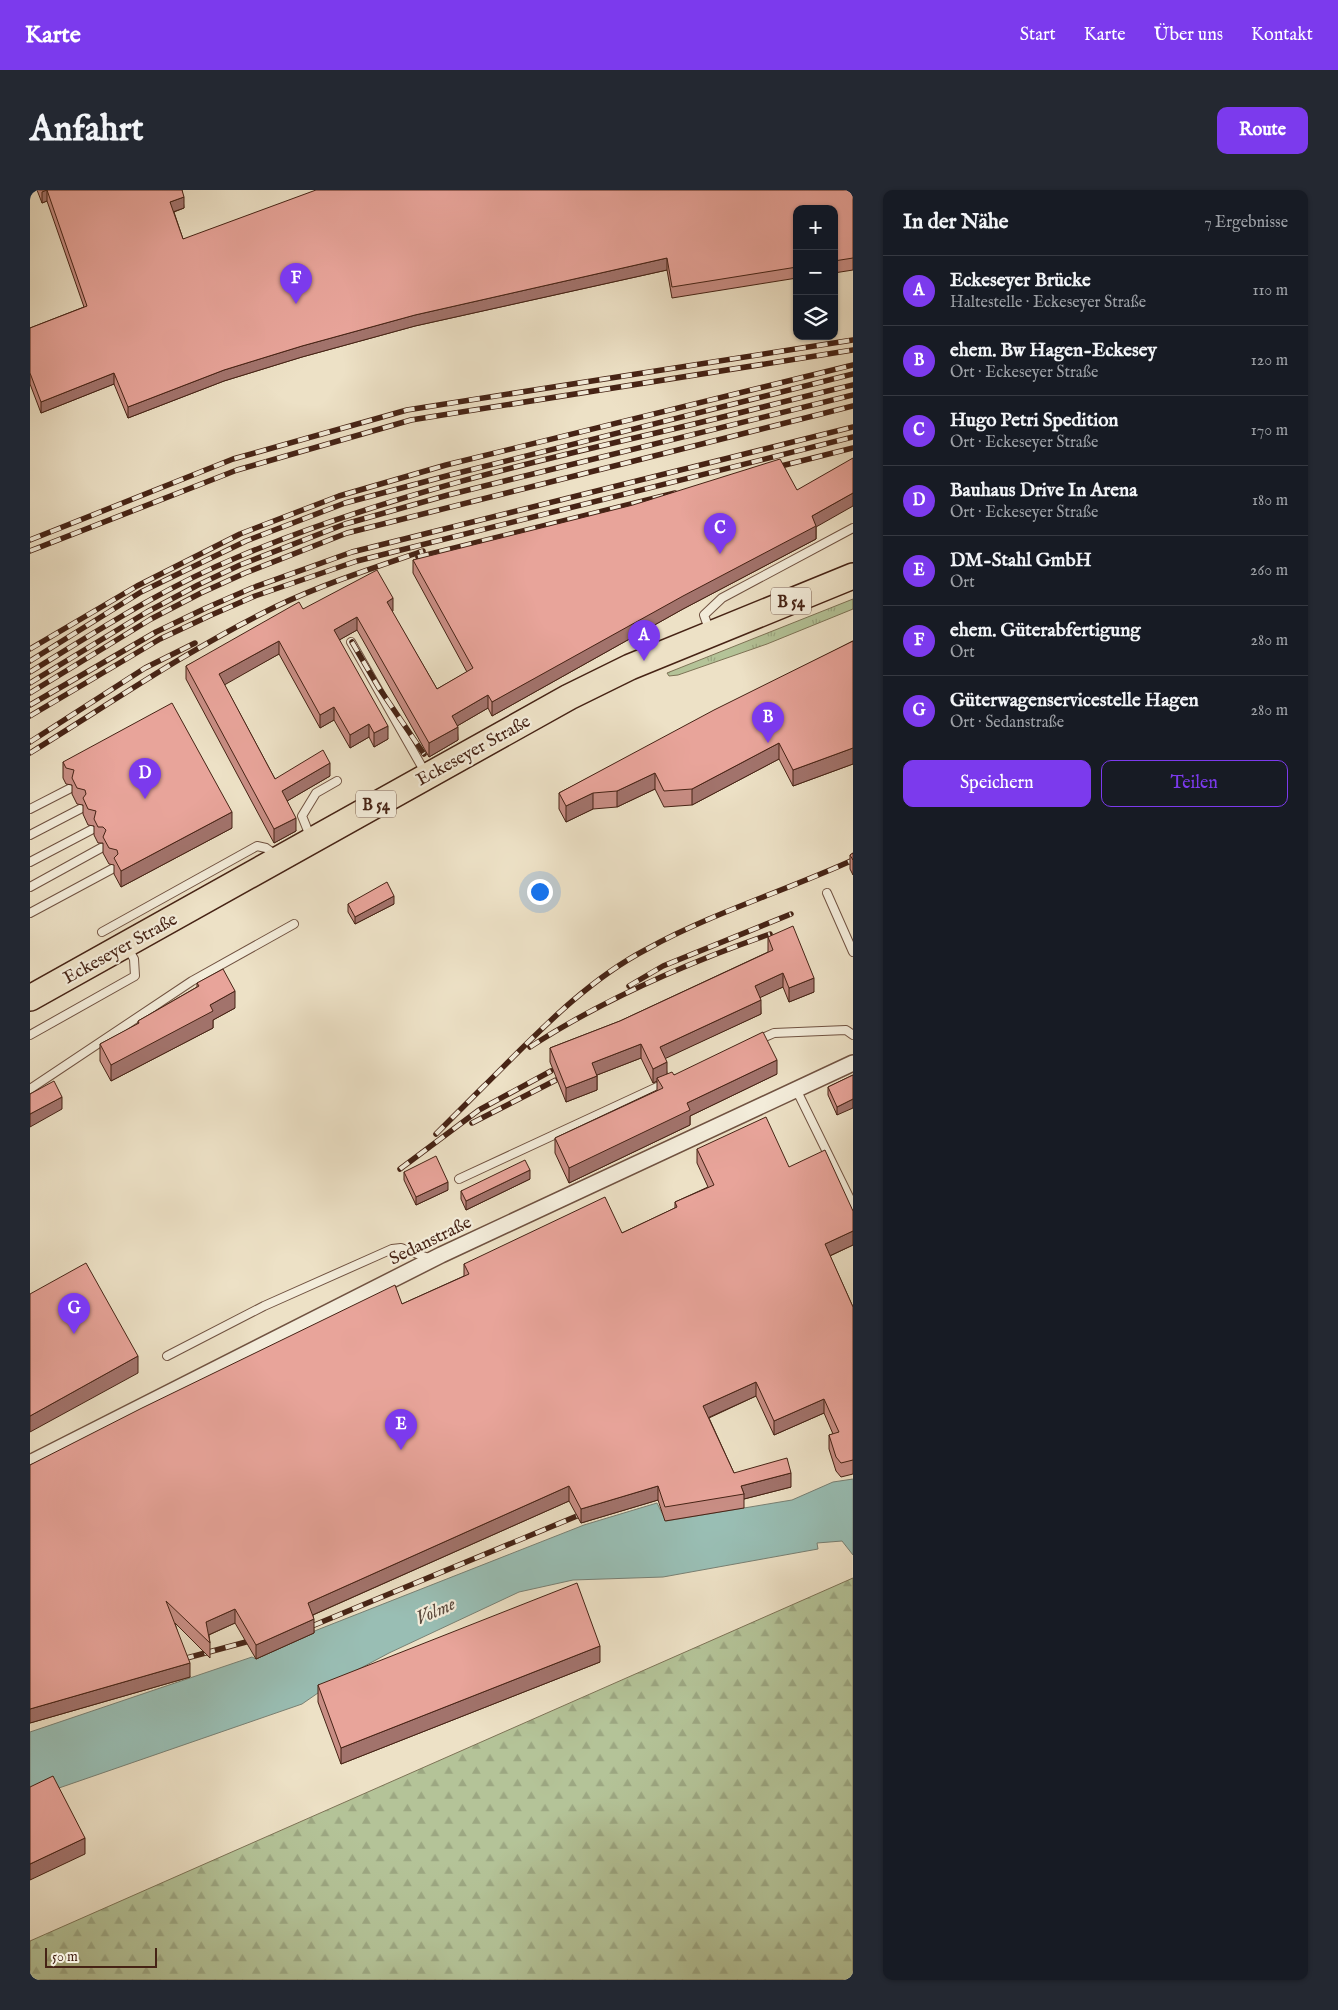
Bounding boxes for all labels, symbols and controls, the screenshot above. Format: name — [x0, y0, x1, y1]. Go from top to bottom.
text: Karte — [25, 20, 81, 51]
text: Start — [1020, 24, 1056, 47]
text: Karte — [1084, 24, 1126, 47]
text: Über uns — [1154, 24, 1223, 47]
text: Kontakt — [1251, 24, 1313, 47]
button: Route — [1217, 107, 1308, 154]
text: Anfahrt — [30, 108, 144, 153]
map controls — [793, 205, 838, 340]
button: + — [793, 205, 838, 250]
text: In der Nähe — [903, 209, 1009, 236]
text: 7 Ergebnisse — [1204, 213, 1288, 233]
button: − — [793, 250, 838, 295]
pin: F — [280, 263, 312, 304]
text: Eckeseyer Brücke — [950, 269, 1091, 293]
text: A — [914, 281, 924, 301]
text: 110 m — [1252, 281, 1288, 301]
text: Haltestelle · Eckeseyer Straße — [950, 293, 1146, 313]
button: layers — [793, 295, 838, 340]
text: ehem. Bw Hagen-Eckesey — [950, 339, 1157, 363]
text: B — [914, 351, 924, 371]
text: 120 m — [1251, 351, 1288, 371]
text: Ort · Eckeseyer Straße — [950, 363, 1098, 383]
text: Hugo Petri Spedition — [950, 409, 1118, 433]
text: C — [913, 421, 925, 441]
text: 170 m — [1251, 421, 1288, 441]
text: Ort · Eckeseyer Straße — [950, 433, 1098, 453]
text: Bauhaus Drive In Arena — [950, 479, 1137, 503]
text: D — [913, 491, 925, 511]
text: 180 m — [1252, 491, 1288, 511]
text: Ort · Eckeseyer Straße — [950, 503, 1098, 523]
pin: C — [704, 513, 736, 554]
text: DM-Stahl GmbH — [950, 549, 1092, 573]
text: E — [913, 561, 925, 581]
text: 260 m — [1250, 561, 1288, 581]
text: Ort — [950, 573, 975, 593]
road number: B 54 — [771, 588, 811, 614]
text: ehem. Güterabfertigung — [950, 619, 1141, 643]
pin: A — [628, 620, 660, 661]
text: F — [914, 631, 924, 651]
text: 280 m — [1251, 631, 1288, 651]
text: Ort — [950, 643, 975, 663]
text: Güterwagenservicestelle Hagen — [950, 689, 1199, 713]
text: G — [913, 701, 925, 721]
text: 280 m — [1251, 701, 1288, 721]
pin: B — [752, 702, 784, 743]
street label: Eckeseyer Straße — [412, 710, 535, 792]
text: Ort · Sedanstraße — [950, 713, 1064, 733]
pin: D — [129, 758, 161, 799]
button: Speichern — [903, 760, 1091, 807]
button: Teilen — [1101, 760, 1288, 807]
road number: B 54 — [356, 790, 396, 818]
your location — [527, 879, 553, 905]
street label: Eckeseyer Straße — [59, 908, 182, 990]
street label: Sedanstraße — [386, 1212, 476, 1271]
pin: G — [58, 1293, 90, 1334]
pin: E — [385, 1409, 417, 1450]
water label: Volme — [412, 1592, 460, 1631]
scale bar — [45, 1945, 158, 1968]
text: 50 m — [52, 1948, 78, 1966]

